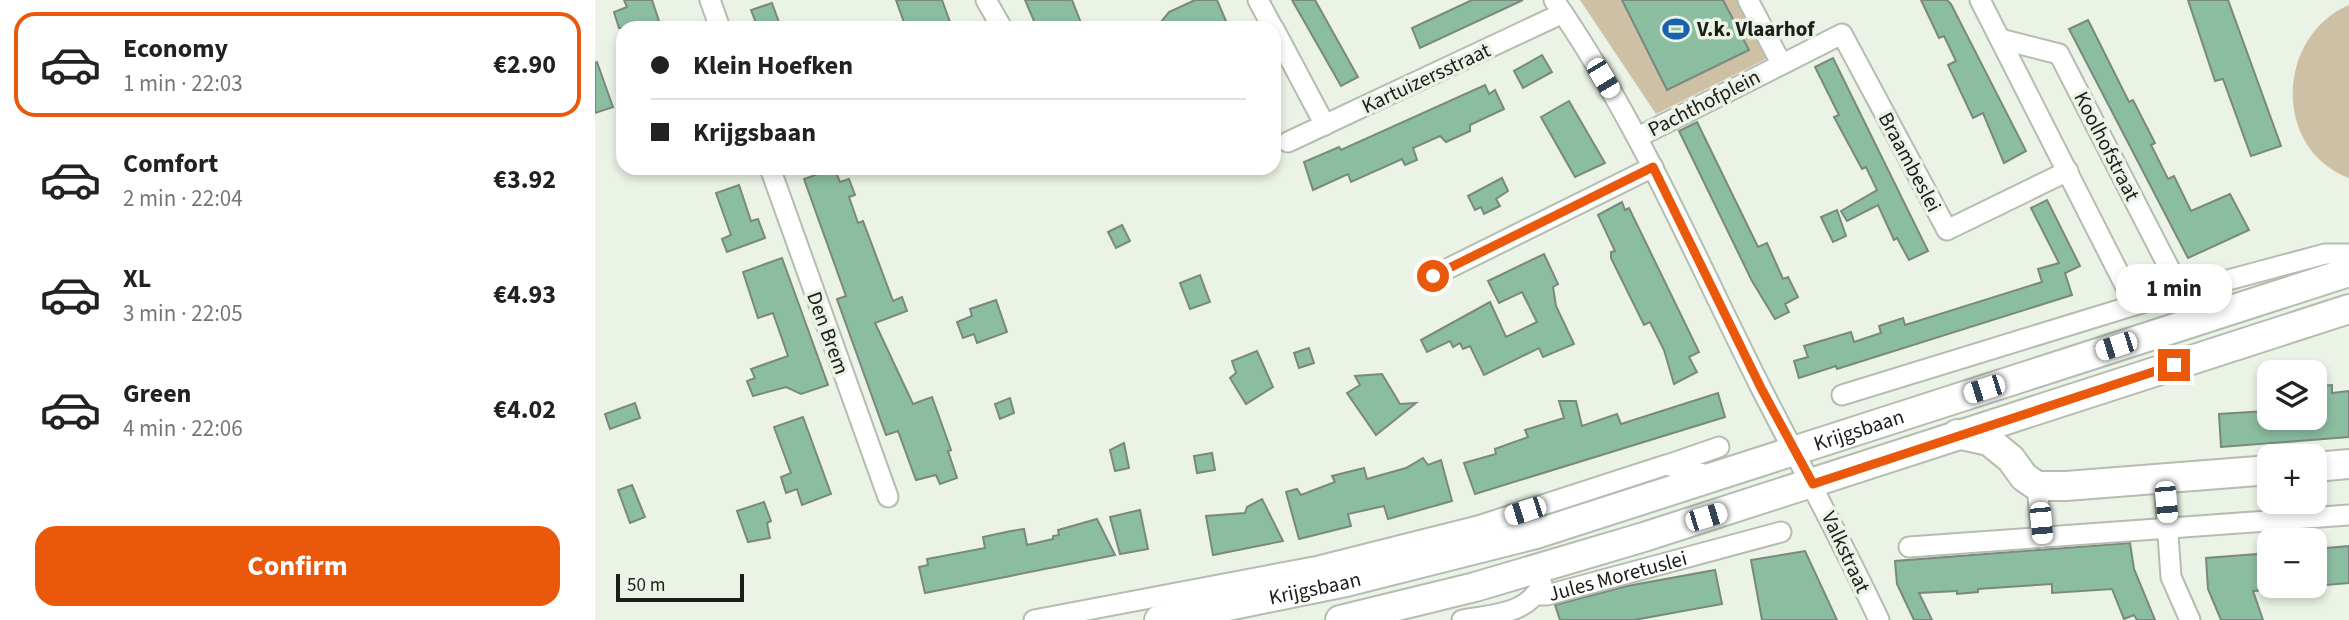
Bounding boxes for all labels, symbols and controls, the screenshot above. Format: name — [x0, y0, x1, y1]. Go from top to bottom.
sports icon: V.k. Vlaarhof — [1661, 14, 1691, 44]
place label: V.k. Vlaarhof — [1696, 14, 1815, 44]
text: Economy — [123, 30, 228, 67]
icon: car — [39, 33, 102, 96]
street label: Kartuizersstraat — [1357, 35, 1495, 121]
text: €2.90 — [493, 46, 556, 83]
text: Klein Hoefken — [693, 47, 853, 84]
car — [1584, 55, 1623, 101]
street label: Pachthofplein — [1643, 62, 1765, 144]
text: 1 min · 22:03 — [123, 67, 243, 100]
street label: Koolhofstraat — [2067, 86, 2147, 206]
street label: Braambeslei — [1871, 107, 1949, 217]
text: Krijgsbaan — [693, 114, 816, 151]
text: Comfort — [123, 145, 218, 182]
icon: car — [39, 148, 102, 211]
text: €3.92 — [493, 161, 556, 198]
text: 2 min · 22:04 — [123, 182, 243, 215]
text: XL — [123, 260, 151, 297]
route start — [1417, 260, 1449, 292]
icon: car — [39, 263, 102, 326]
callout: 1 min — [2116, 264, 2232, 312]
text: 1 min — [2146, 272, 2202, 305]
text: €4.93 — [493, 276, 556, 313]
street label: Den Brem — [799, 287, 857, 379]
text: 3 min · 22:05 — [123, 297, 243, 330]
car — [2093, 330, 2140, 362]
route end — [2158, 349, 2190, 381]
map controls — [2257, 360, 2327, 598]
button: layers — [2257, 360, 2327, 430]
car — [1961, 373, 2008, 405]
text: Green — [123, 375, 191, 412]
icon: car — [39, 378, 102, 441]
text: €4.02 — [493, 391, 556, 428]
street label: Krijgsbaan — [1810, 401, 1908, 459]
text: 4 min · 22:06 — [123, 412, 243, 445]
button: + — [2257, 444, 2327, 514]
car — [2154, 480, 2179, 524]
car — [1502, 495, 1549, 527]
car — [1683, 501, 1730, 533]
car — [2029, 501, 2054, 545]
street label: Valkstraat — [1814, 506, 1878, 598]
button: Confirm — [35, 526, 560, 606]
button: − — [2257, 528, 2327, 598]
street label: Jules Moretuslei — [1545, 543, 1690, 609]
street label: Krijgsbaan — [1266, 564, 1364, 612]
scale bar — [616, 571, 744, 603]
text: 50 m — [627, 572, 665, 599]

